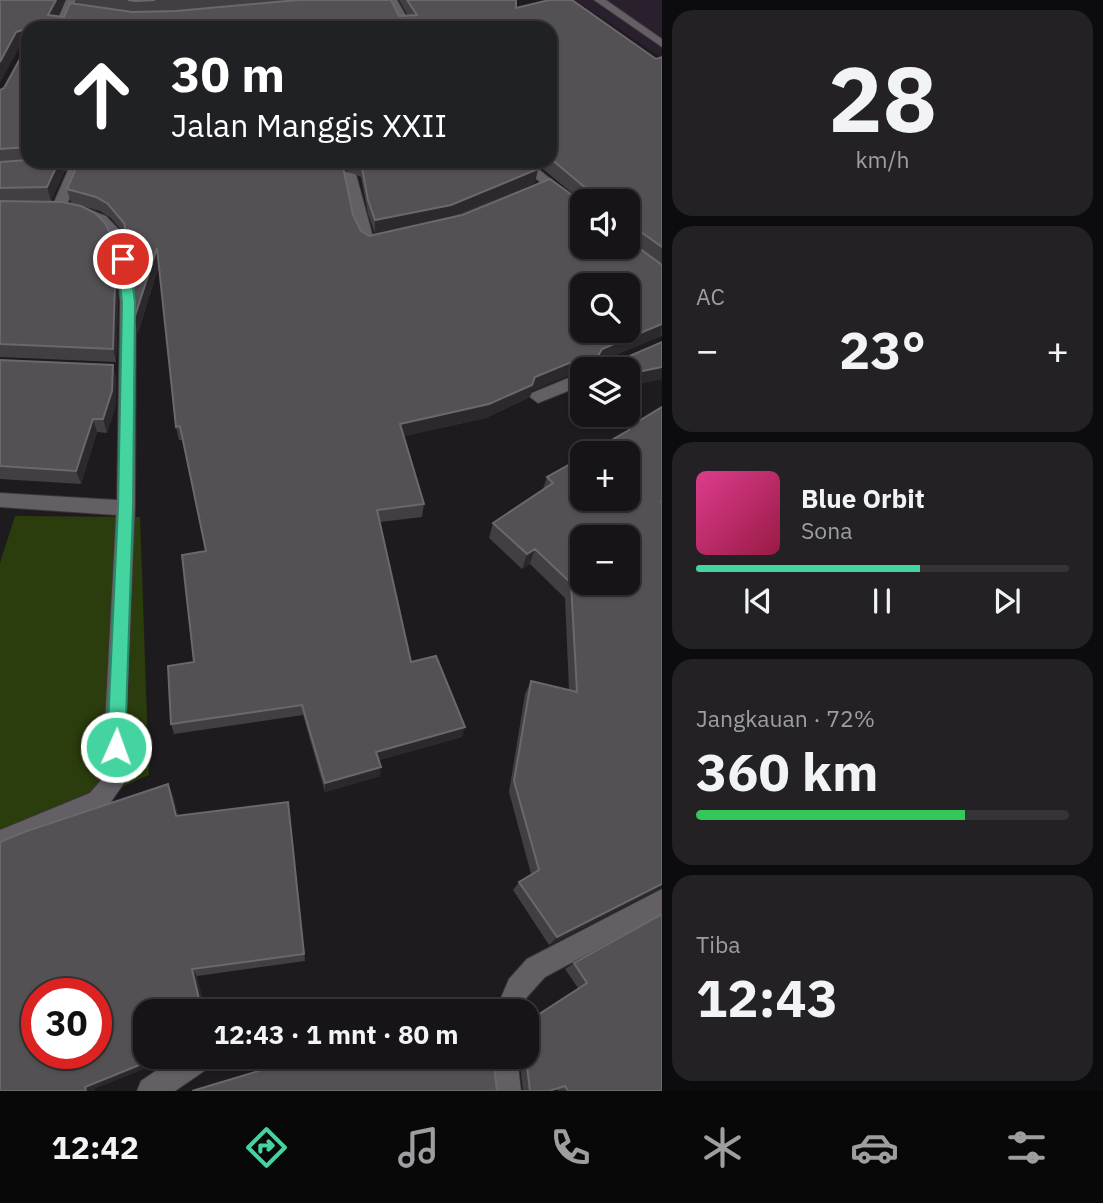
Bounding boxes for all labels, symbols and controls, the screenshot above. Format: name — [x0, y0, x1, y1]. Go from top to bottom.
text: 28 — [828, 39, 937, 157]
text: 30 m — [171, 42, 285, 105]
icon: ahead — [56, 49, 147, 140]
text: Jalan Manggis XXII — [171, 104, 447, 146]
text: km/h — [855, 144, 910, 174]
map controls — [570, 189, 640, 595]
button: sound — [570, 189, 640, 259]
pin — [93, 229, 153, 289]
icon: arrive — [104, 240, 142, 278]
button: search — [570, 273, 640, 343]
text: AC — [696, 281, 725, 311]
text: 23° — [839, 316, 926, 383]
text: − — [696, 325, 719, 374]
text: + — [1046, 325, 1069, 374]
button: layers — [570, 357, 640, 427]
button: + — [570, 441, 640, 511]
text: Blue Orbit — [801, 481, 925, 515]
text: Sona — [801, 515, 853, 545]
button: − — [570, 525, 640, 595]
icon: previous — [739, 582, 777, 620]
icon: pause — [863, 582, 901, 620]
icon: next — [988, 582, 1026, 620]
text: Jangkauan · 72% — [696, 703, 875, 733]
position arrow — [79, 710, 153, 784]
text: 360 km — [696, 738, 878, 805]
text: Tiba — [696, 929, 741, 959]
text: 12:43 — [696, 964, 838, 1031]
speed limit sign: 30 — [21, 978, 112, 1069]
text: 12:43 · 1 mnt · 80 m — [213, 1017, 459, 1051]
icon: directions — [242, 1123, 291, 1172]
icon: music — [394, 1123, 443, 1172]
icon: phone — [546, 1123, 595, 1172]
icon: climate — [698, 1123, 747, 1172]
icon: car — [850, 1123, 899, 1172]
icon: filters — [1002, 1123, 1051, 1172]
text: 12:42 — [52, 1126, 139, 1168]

